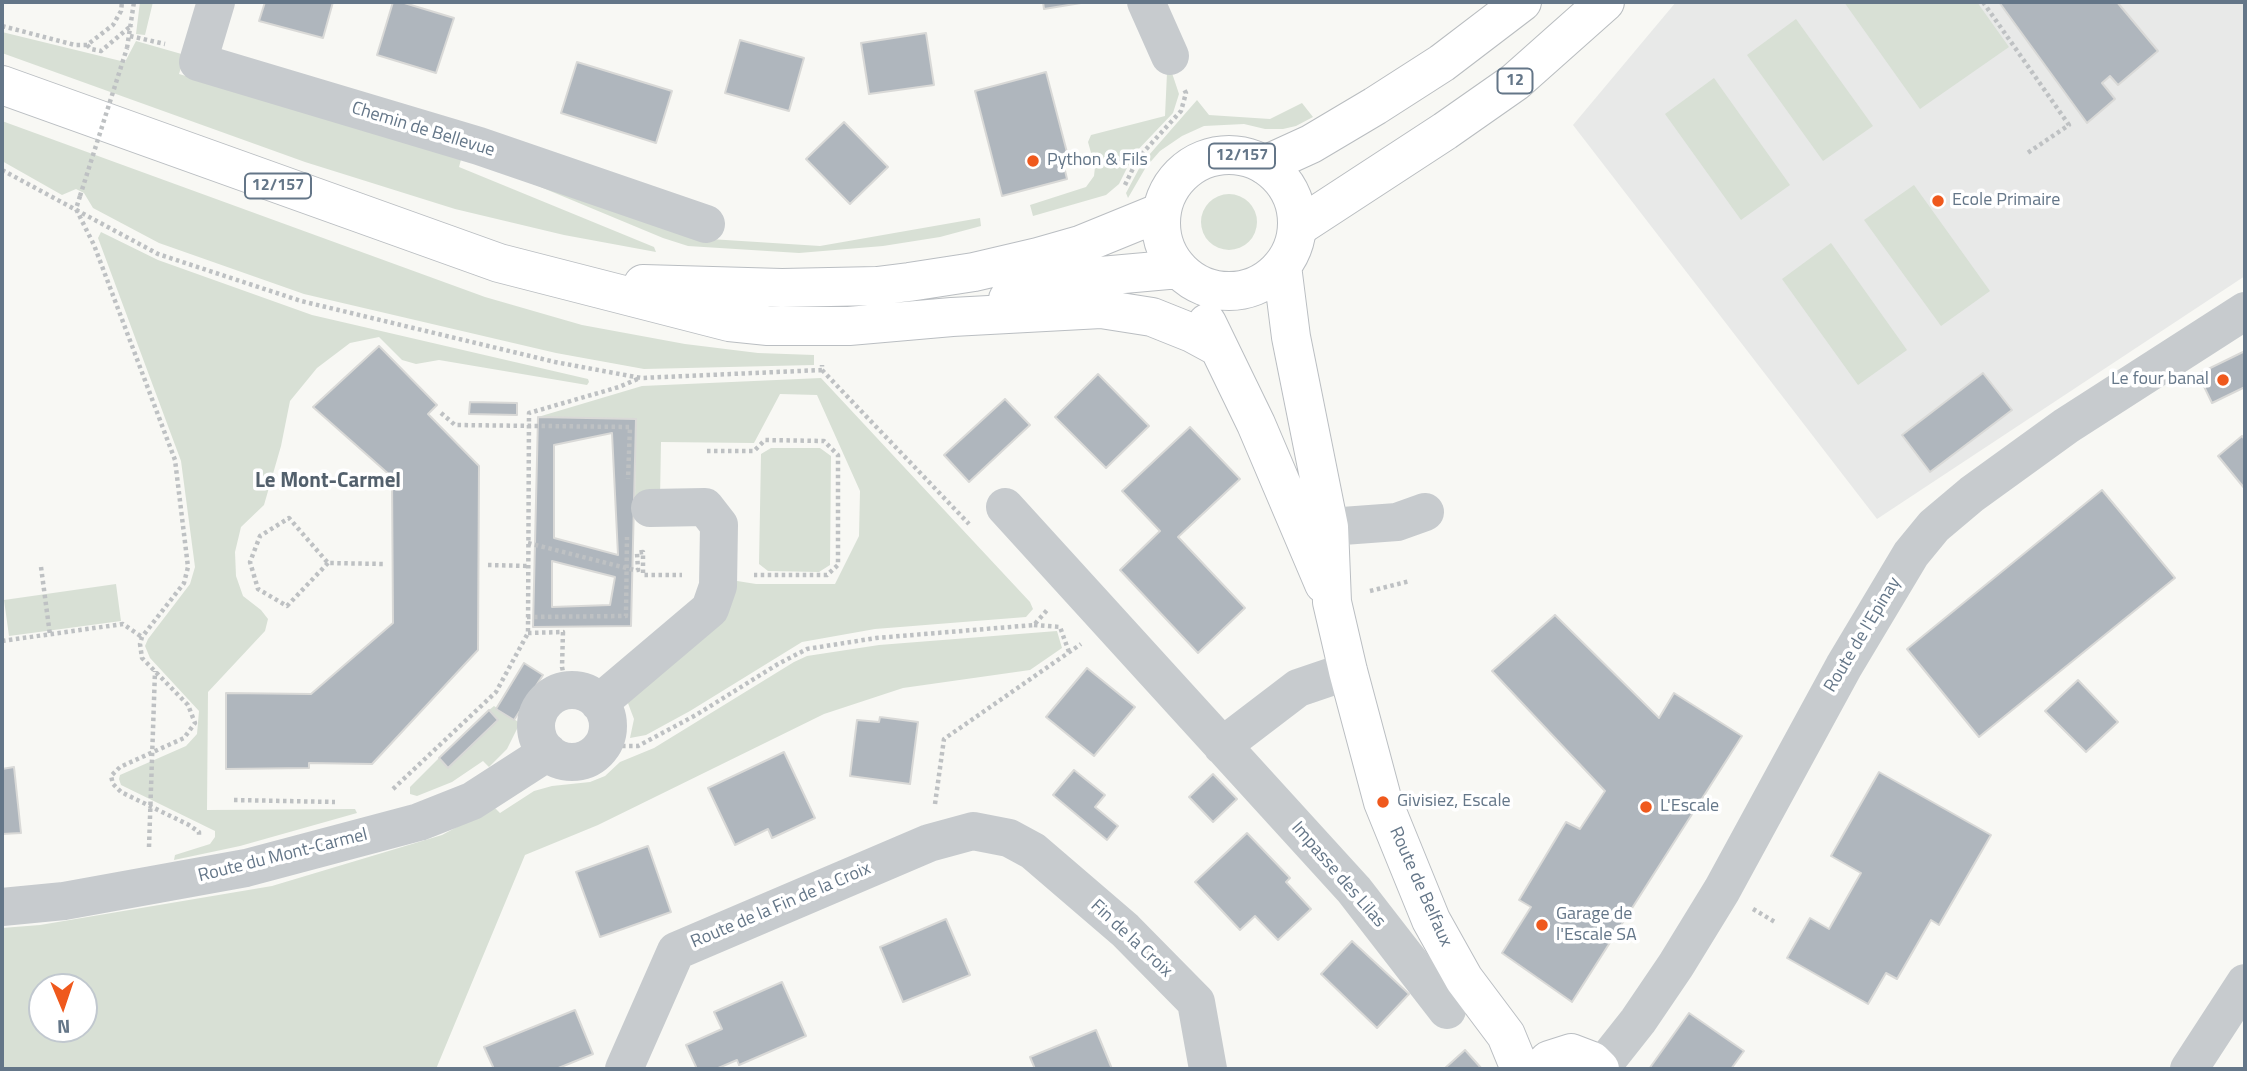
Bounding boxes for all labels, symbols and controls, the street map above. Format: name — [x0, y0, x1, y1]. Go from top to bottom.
road number: 12 — [1498, 68, 1532, 94]
street label: Chemin de Bellevue — [349, 98, 497, 162]
road number: 12/157 — [1209, 144, 1275, 168]
place label: Python & Fils — [1047, 150, 1148, 172]
marker: Python & Fils — [1025, 153, 1041, 169]
road number: 12/157 — [245, 174, 311, 198]
place label: Ecole Primaire — [1952, 190, 2060, 212]
marker: Ecole Primaire — [1930, 193, 1946, 209]
place label: Le four banal — [2111, 369, 2209, 391]
marker: Le four banal — [2215, 372, 2231, 388]
district label: Le Mont-Carmel — [255, 469, 401, 495]
street label: Route de l'Epinay — [1820, 574, 1906, 696]
place label: Givisiez, Escale — [1397, 791, 1511, 813]
marker: Givisiez, Escale — [1375, 794, 1391, 810]
place label: L'Escale — [1660, 796, 1719, 818]
marker: L'Escale — [1638, 799, 1654, 815]
street label: Impasse des Lilas — [1286, 818, 1390, 932]
street label: Route de Belfaux — [1384, 824, 1456, 950]
street label: Route du Mont-Carmel — [196, 825, 370, 887]
street label: Route de la Fin de la Croix — [688, 858, 874, 954]
street label: Fin de la Croix — [1086, 896, 1176, 982]
place label: Garage de l'Escale SA — [1556, 904, 1637, 946]
marker: Garage de l'Escale SA — [1534, 917, 1550, 933]
north arrow — [28, 973, 98, 1043]
text: N — [57, 1013, 71, 1042]

